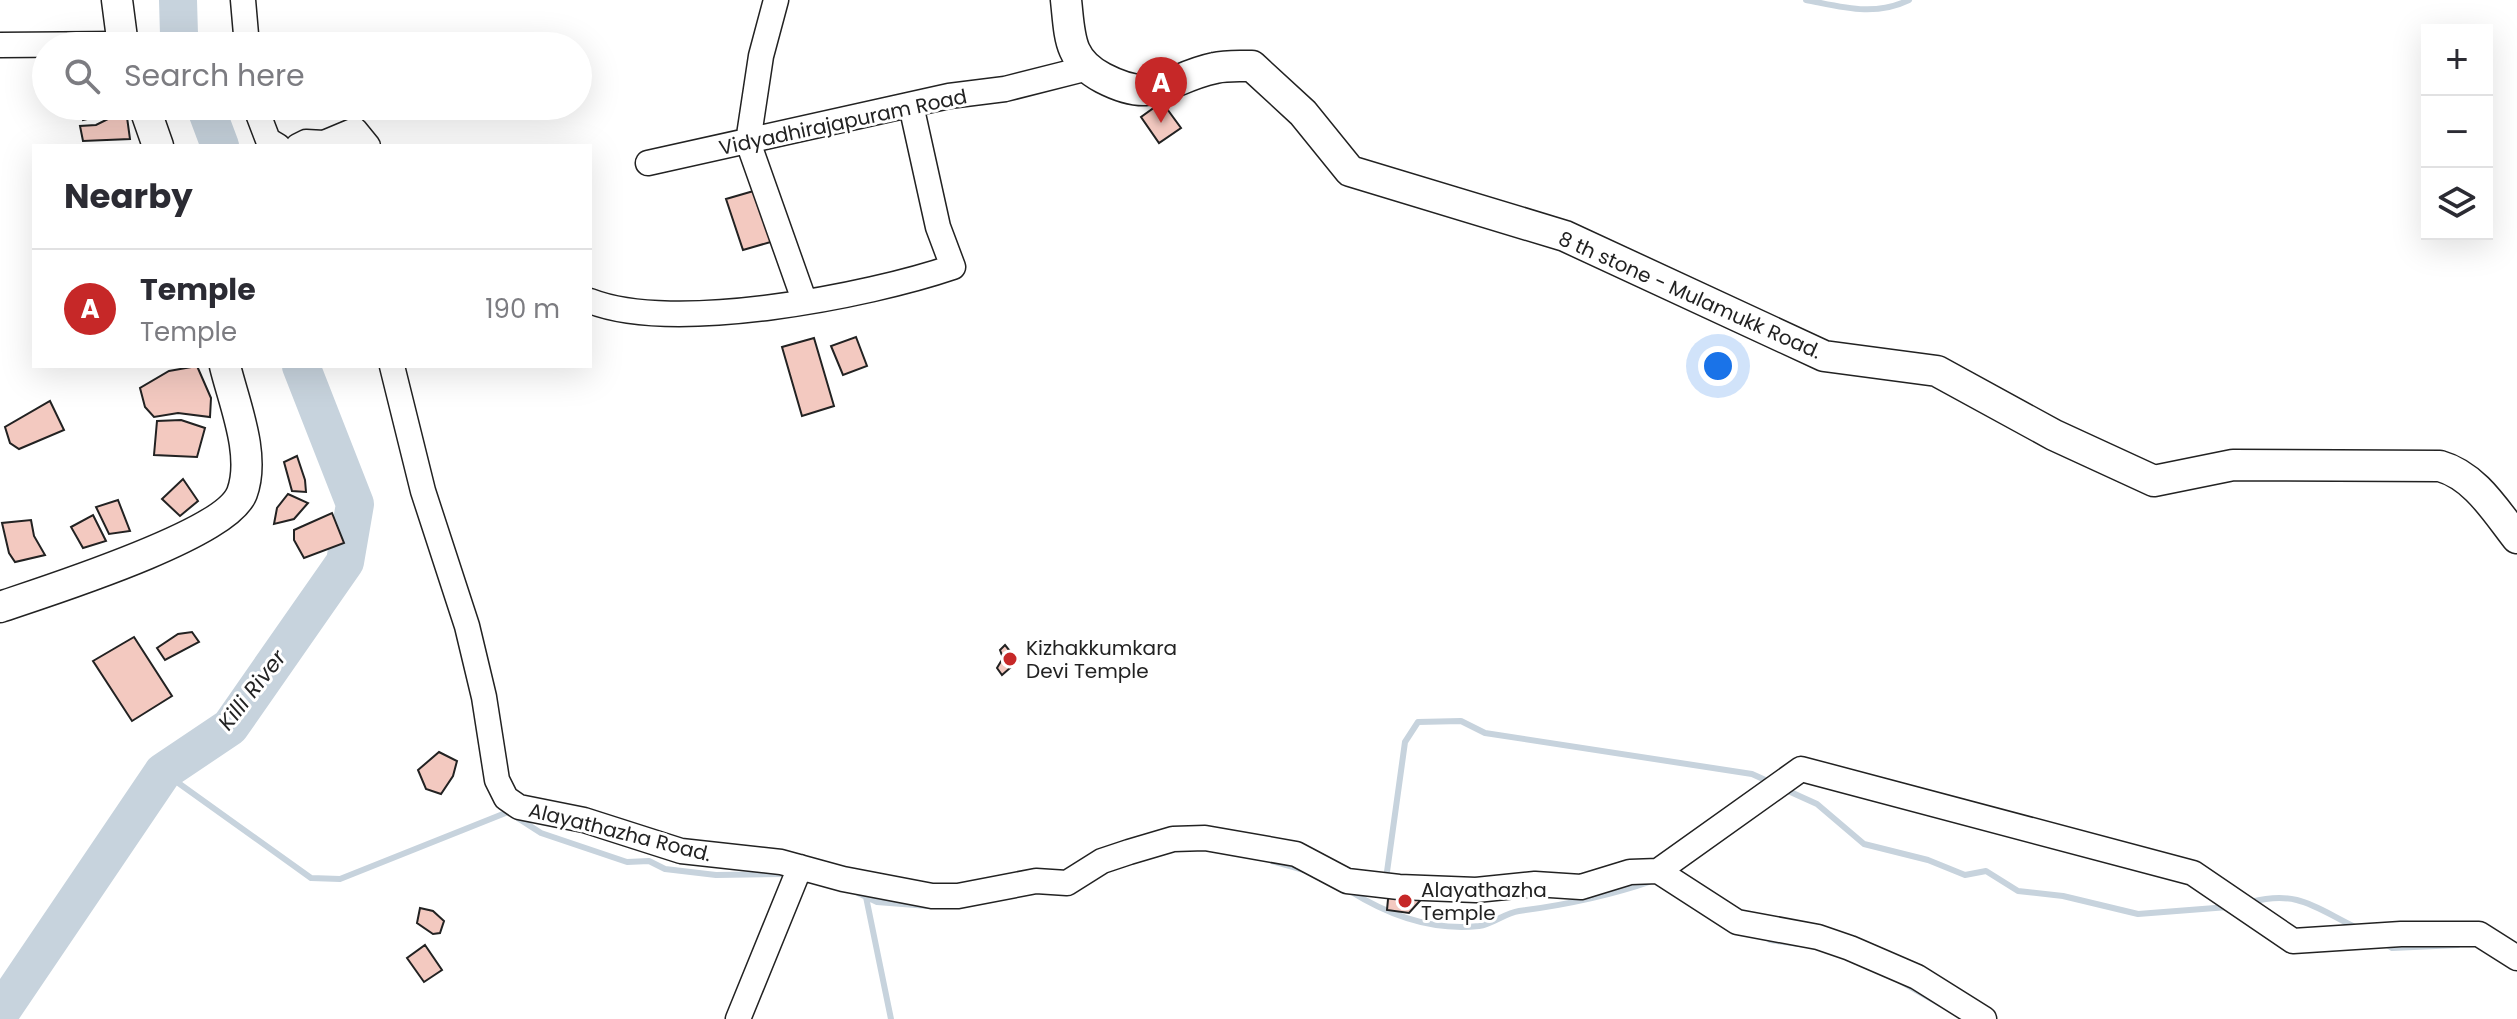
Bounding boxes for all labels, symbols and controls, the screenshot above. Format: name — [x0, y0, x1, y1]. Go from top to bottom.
map controls — [2421, 24, 2493, 240]
button: + — [2421, 24, 2493, 96]
search box — [32, 32, 592, 120]
icon: search — [60, 54, 104, 98]
text: Search here — [124, 54, 305, 97]
pin: A — [1135, 57, 1187, 123]
street label: Vidyadhirajapuram Road — [717, 82, 969, 162]
button: − — [2421, 96, 2493, 168]
button: layers — [2421, 168, 2493, 240]
text: Nearby — [64, 172, 193, 220]
street label: 8 th stone - Mulamukk Road. — [1554, 224, 1826, 366]
text: Temple — [140, 268, 256, 311]
text: A — [80, 291, 100, 327]
text: 190 m — [485, 291, 560, 327]
text: Temple — [140, 314, 237, 350]
your location — [1698, 346, 1738, 386]
place label: Kizhakkumkara Devi Temple — [1026, 634, 1177, 685]
water label: Killi River — [211, 643, 294, 737]
marker: Kizhakkumkara Devi Temple — [1001, 650, 1019, 668]
street label: Alayathazha Road. — [526, 796, 714, 868]
place label: Alayathazha Temple — [1421, 876, 1547, 927]
marker: Alayathazha Temple — [1396, 892, 1414, 910]

